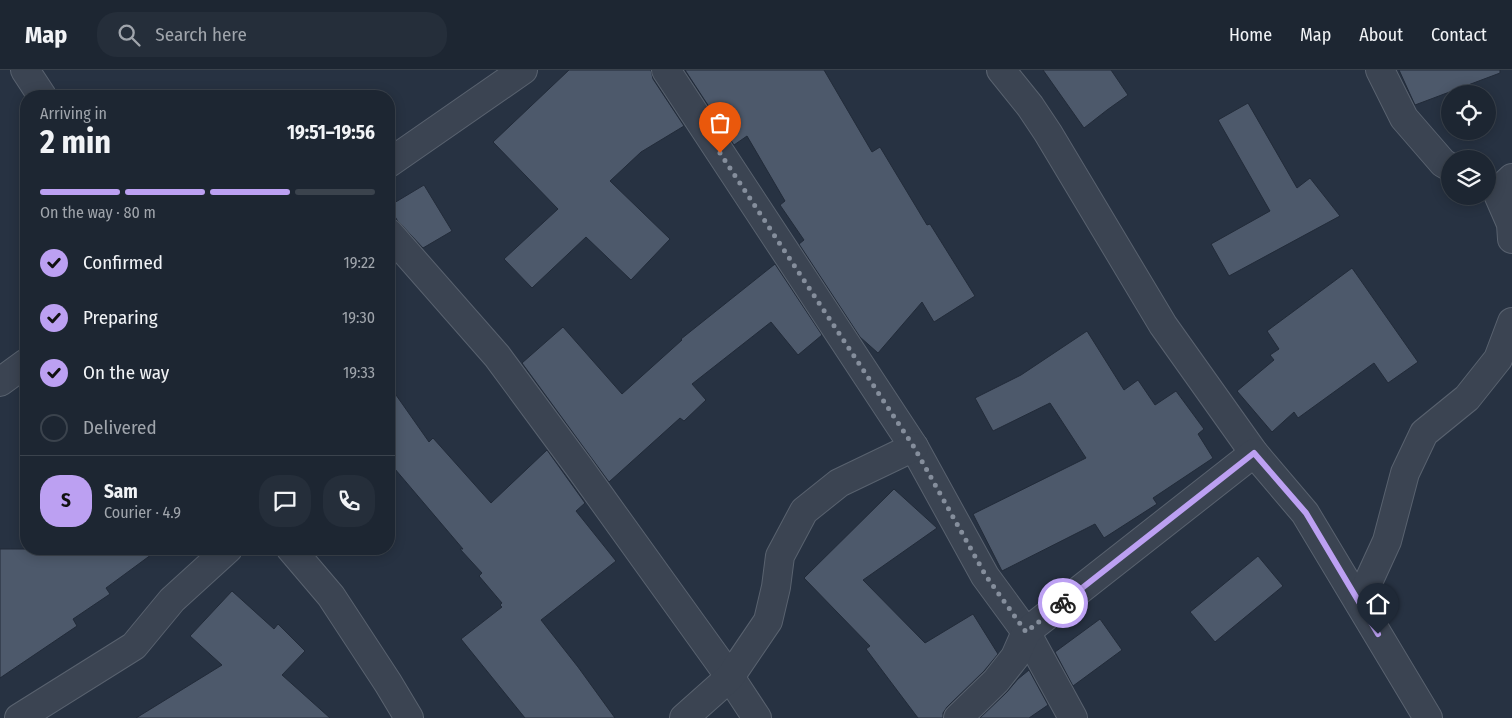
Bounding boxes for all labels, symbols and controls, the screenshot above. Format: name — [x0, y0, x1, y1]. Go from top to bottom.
search box — [97, 12, 447, 57]
text: Map — [25, 21, 67, 49]
icon: search — [115, 21, 143, 49]
text: Search here — [155, 23, 247, 46]
text: Home — [1229, 24, 1272, 46]
text: Map — [1300, 24, 1331, 46]
text: About — [1359, 24, 1403, 46]
text: Contact — [1431, 24, 1487, 46]
map controls — [1441, 85, 1496, 205]
button: locate — [1441, 85, 1496, 140]
pin — [699, 102, 741, 153]
text: Arriving in — [40, 104, 107, 123]
icon: bag — [706, 109, 734, 137]
text: 19:51–19:56 — [287, 121, 375, 144]
text: 2 min — [40, 123, 111, 161]
button: layers — [1441, 150, 1496, 205]
text: On the way · 80 m — [40, 203, 156, 222]
icon: check — [40, 249, 68, 277]
text: Confirmed — [83, 251, 163, 274]
text: 19:22 — [343, 253, 375, 272]
icon: check — [40, 304, 68, 332]
text: Preparing — [83, 306, 158, 329]
text: 19:30 — [342, 308, 375, 327]
icon: check — [40, 359, 68, 387]
text: On the way — [83, 361, 169, 384]
text: 19:33 — [343, 363, 375, 382]
text: Delivered — [83, 416, 157, 439]
button: chat — [259, 475, 311, 527]
button: phone — [323, 475, 375, 527]
text: Sam — [104, 480, 138, 503]
text: S — [61, 489, 71, 512]
text: Courier · 4.9 — [104, 503, 181, 522]
courier — [1038, 578, 1088, 628]
pin — [1357, 583, 1399, 634]
icon: bike — [1049, 589, 1077, 617]
icon: home — [1364, 590, 1392, 618]

